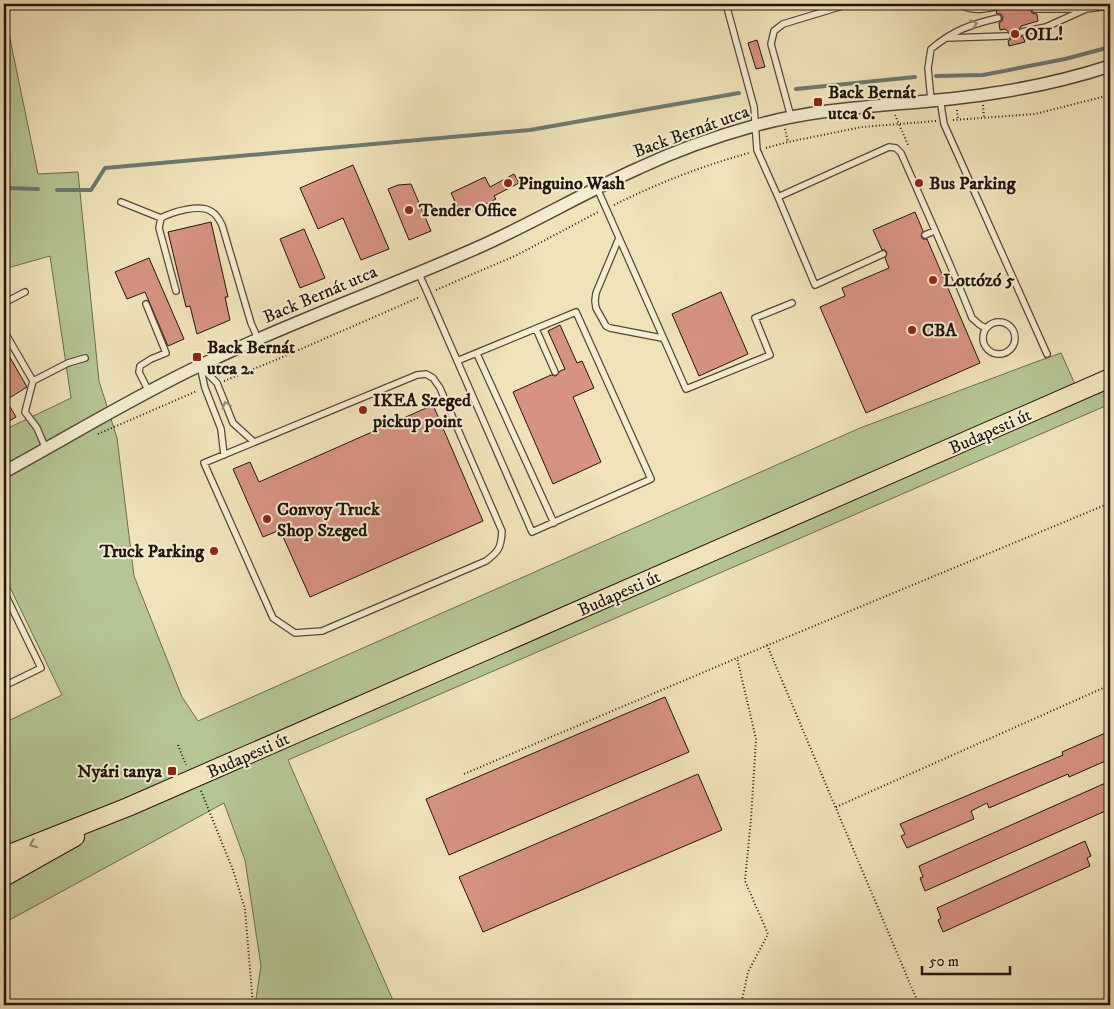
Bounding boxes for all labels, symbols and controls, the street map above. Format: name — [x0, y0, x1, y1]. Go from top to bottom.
one-way arrow — [969, 19, 978, 30]
place label: OIL! — [1025, 24, 1063, 46]
marker: OIL! — [1009, 28, 1021, 40]
place label: Back Bernát utca 6. — [828, 82, 916, 125]
marker: Back Bernát utca 6. — [812, 96, 824, 108]
street label: Back Bernát utca — [630, 101, 753, 163]
place label: Pinguino Wash — [518, 173, 626, 195]
place label: Bus Parking — [929, 173, 1017, 195]
marker: Pinguino Wash — [502, 177, 514, 189]
marker: Bus Parking — [913, 177, 925, 189]
place label: Tender Office — [418, 200, 517, 222]
marker: Tender Office — [403, 204, 415, 216]
street label: Back Bernát utca — [260, 261, 381, 329]
place label: Lottózó 5 — [943, 270, 1014, 292]
marker: Lottózó 5 — [927, 274, 939, 286]
place label: CBA — [922, 320, 957, 342]
marker: CBA — [906, 324, 918, 336]
place label: Back Bernát utca 2. — [207, 337, 295, 380]
marker: Back Bernát utca 2. — [191, 351, 203, 363]
place label: IKEA Szeged pickup point — [372, 390, 472, 433]
one-way arrow — [221, 401, 232, 410]
marker: IKEA Szeged pickup point — [357, 404, 369, 416]
street label: Budapesti út — [946, 404, 1035, 460]
place label: Convoy Truck Shop Szeged — [277, 499, 381, 542]
marker: Convoy Truck Shop Szeged — [261, 513, 273, 525]
place label: Truck Parking — [99, 541, 205, 563]
marker: Truck Parking — [208, 545, 220, 557]
street label: Budapesti út — [575, 566, 664, 622]
street label: Budapesti út — [204, 728, 293, 784]
place label: Nyári tanya — [77, 761, 162, 783]
marker: Nyári tanya — [166, 765, 178, 777]
one-way arrow — [29, 838, 38, 848]
scale bar — [922, 944, 1009, 976]
text: 50 m — [929, 952, 959, 971]

